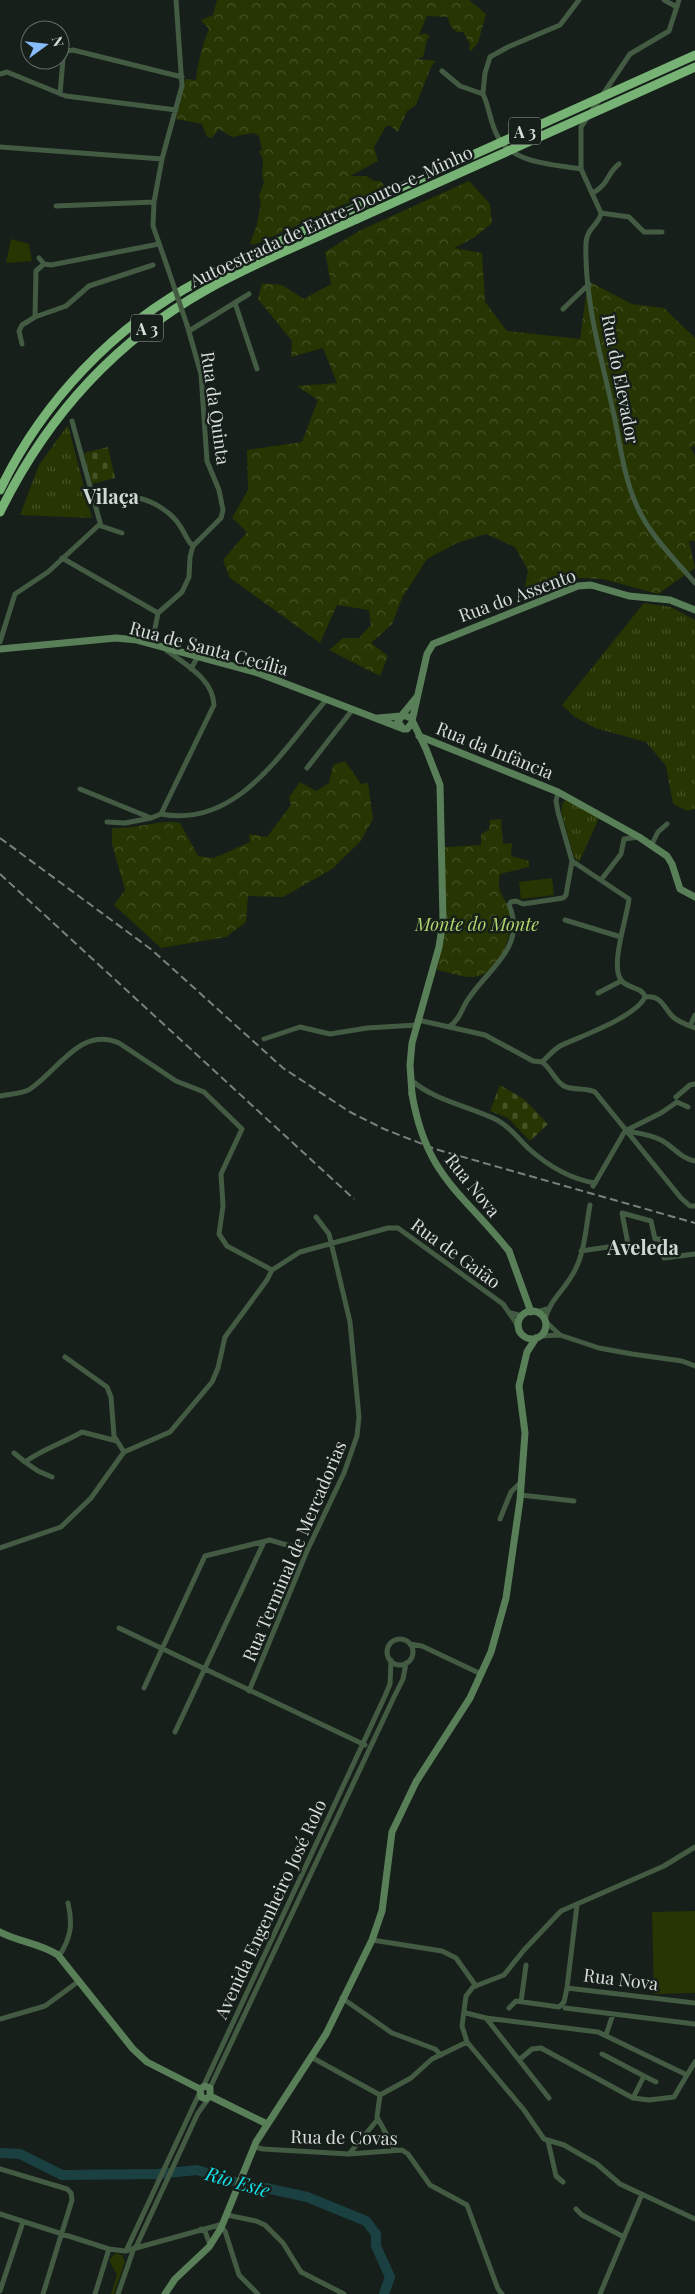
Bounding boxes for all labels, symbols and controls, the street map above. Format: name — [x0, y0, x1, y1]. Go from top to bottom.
north arrow — [20, 20, 70, 70]
text: N — [48, 34, 69, 49]
road number: A 3 — [509, 118, 541, 144]
street label: Autoestrada de Entre-Douro-e-Minho — [185, 140, 476, 293]
street label: Rua do Elevador — [597, 312, 645, 446]
road number: A 3 — [131, 314, 163, 342]
street label: Rua da Quinta — [196, 350, 236, 466]
district label: Vilaça — [82, 482, 140, 509]
street label: Rua do Assento — [455, 563, 579, 627]
street label: Rua de Santa Cecília — [127, 615, 291, 681]
street label: Rua da Infância — [433, 716, 557, 784]
park label: Monte do Monte — [414, 912, 539, 936]
street label: Rua Nova — [440, 1148, 506, 1222]
street label: Rua de Gaião — [406, 1212, 506, 1294]
district label: Aveleda — [606, 1233, 679, 1260]
street label: Rua Terminal de Mercadorias — [237, 1437, 351, 1665]
street label: Avenida Engenheiro José Rolo — [208, 1795, 332, 2024]
street label: Rua Nova — [582, 1963, 660, 1995]
street label: Rua de Covas — [290, 2124, 398, 2150]
water label: Rio Este — [202, 2159, 273, 2203]

